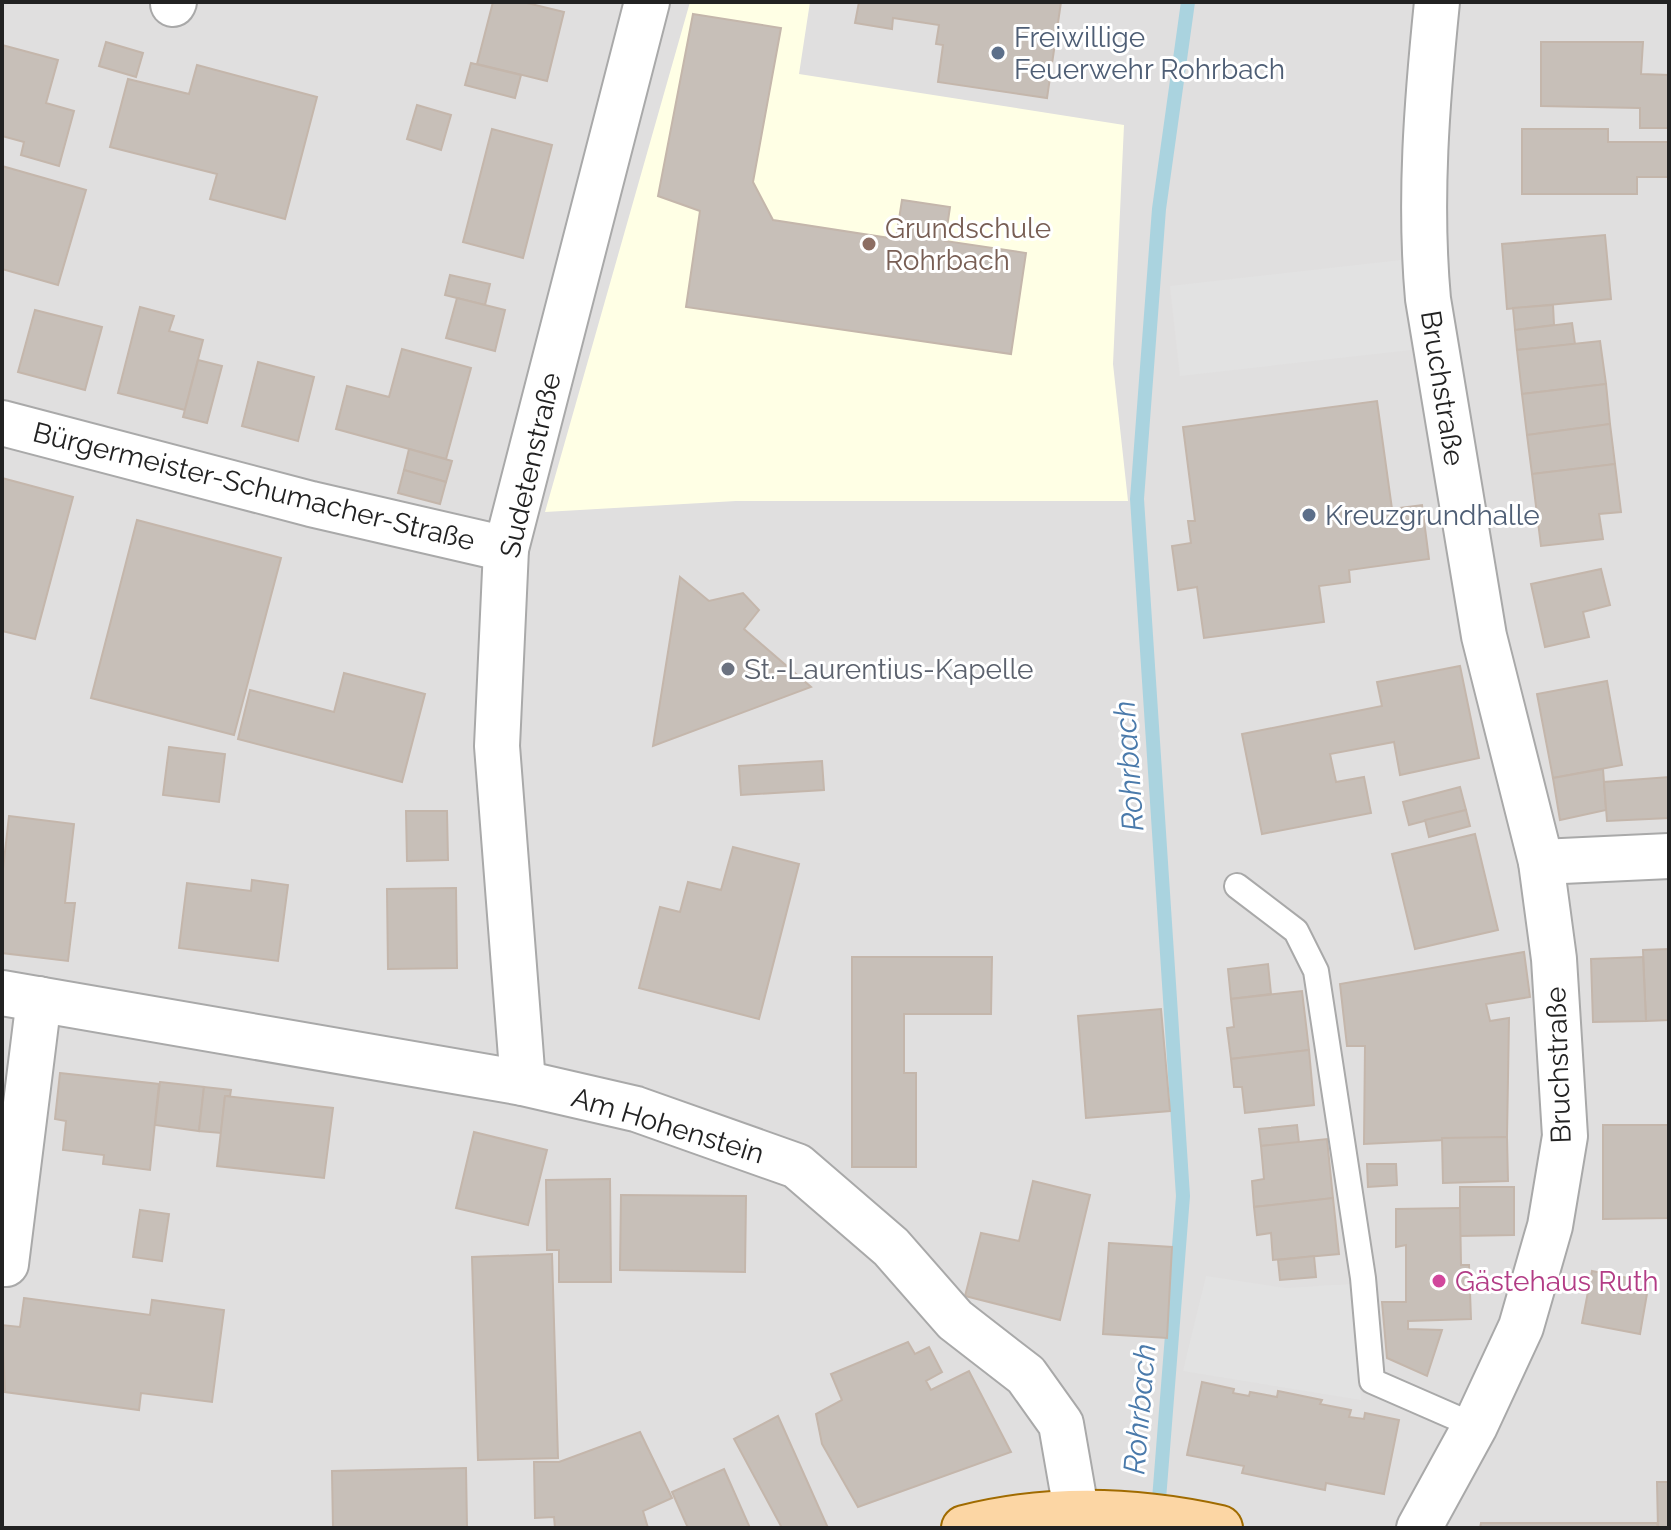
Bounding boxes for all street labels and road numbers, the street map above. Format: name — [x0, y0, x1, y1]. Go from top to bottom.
street label: Bruchstraße — [1414, 308, 1471, 468]
street label: Sudetenstraße — [493, 369, 568, 561]
street label: Bürgermeister-Schumacher-Straße — [29, 416, 478, 557]
street label: Bruchstraße — [1539, 986, 1578, 1144]
street label: Am Hohenstein — [568, 1081, 768, 1170]

